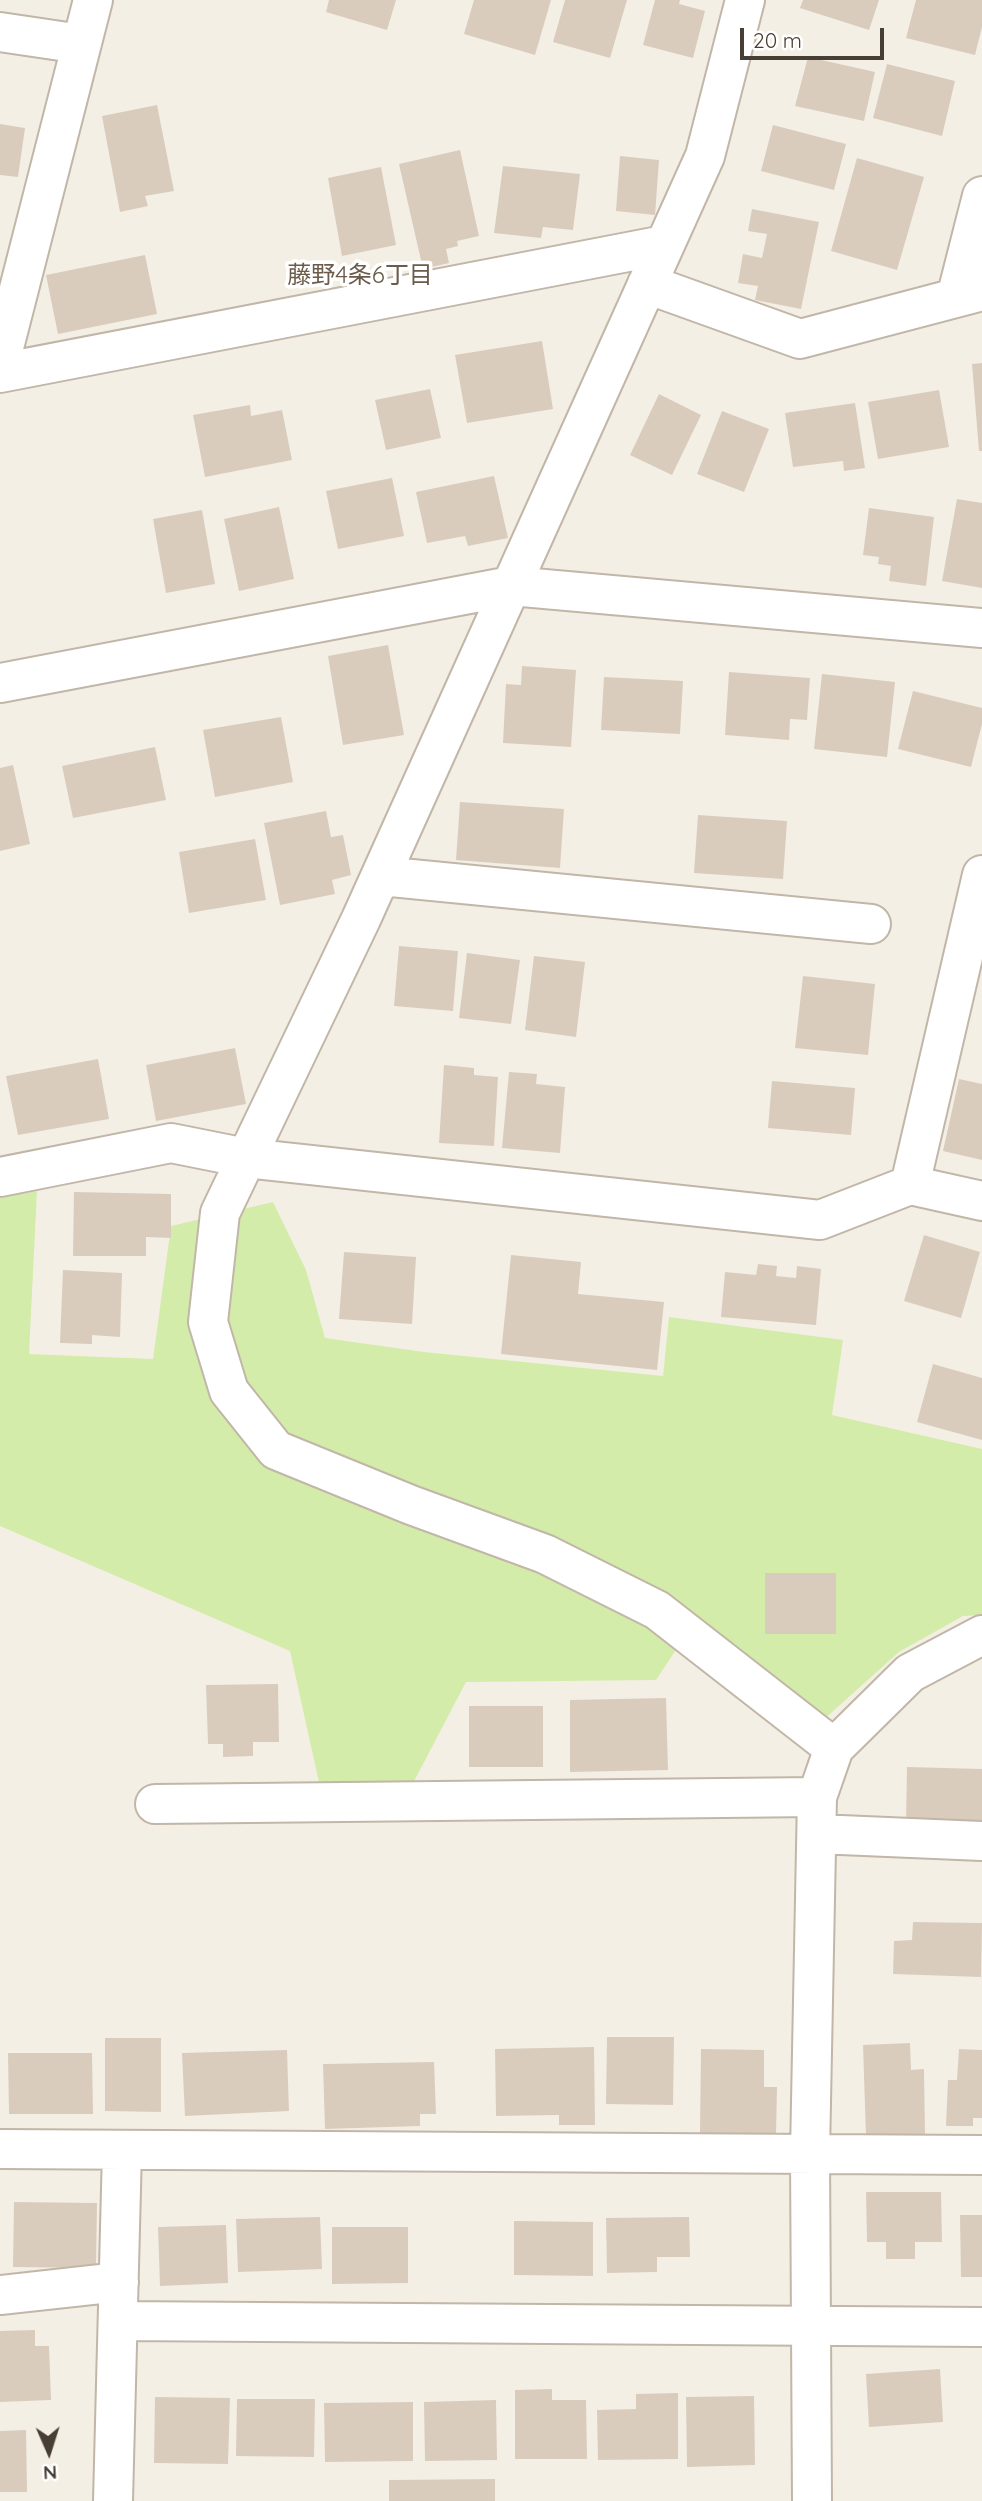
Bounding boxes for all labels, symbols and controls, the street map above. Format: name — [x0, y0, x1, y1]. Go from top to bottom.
scale bar — [744, 14, 888, 58]
text: 20 m — [753, 27, 802, 53]
district label: 藤野4条6丁目 — [287, 262, 433, 290]
north arrow — [14, 2417, 84, 2487]
text: N — [42, 2461, 58, 2485]

